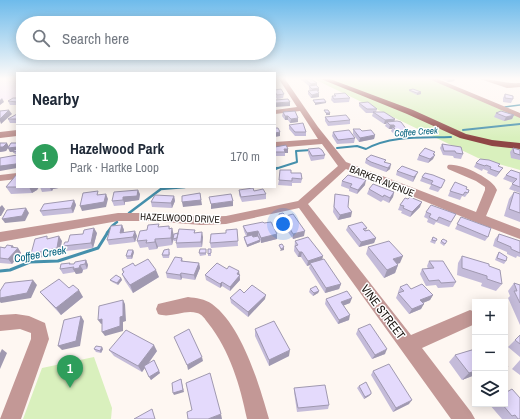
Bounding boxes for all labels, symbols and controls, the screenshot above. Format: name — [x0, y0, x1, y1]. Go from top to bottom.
search box — [16, 16, 276, 60]
icon: search — [30, 27, 52, 49]
text: Search here — [62, 28, 129, 49]
text: Nearby — [32, 87, 79, 110]
water label: Coffee Creek — [394, 124, 438, 139]
text: Hazelwood Park — [70, 138, 164, 159]
text: 1 — [42, 148, 48, 165]
text: 170 m — [230, 148, 260, 165]
text: Park · Hartke Loop — [70, 159, 159, 176]
street label: BARKER AVENUE — [348, 162, 416, 200]
street label: HAZELWOOD DRIVE — [140, 210, 220, 226]
your location — [273, 214, 293, 234]
water label: Coffee Creek — [13, 242, 68, 265]
street label: VINE STREET — [357, 281, 409, 343]
map controls — [472, 299, 508, 407]
button: + — [472, 299, 508, 335]
button: − — [472, 335, 508, 371]
pin: 1 — [57, 355, 83, 388]
button: layers — [472, 371, 508, 407]

